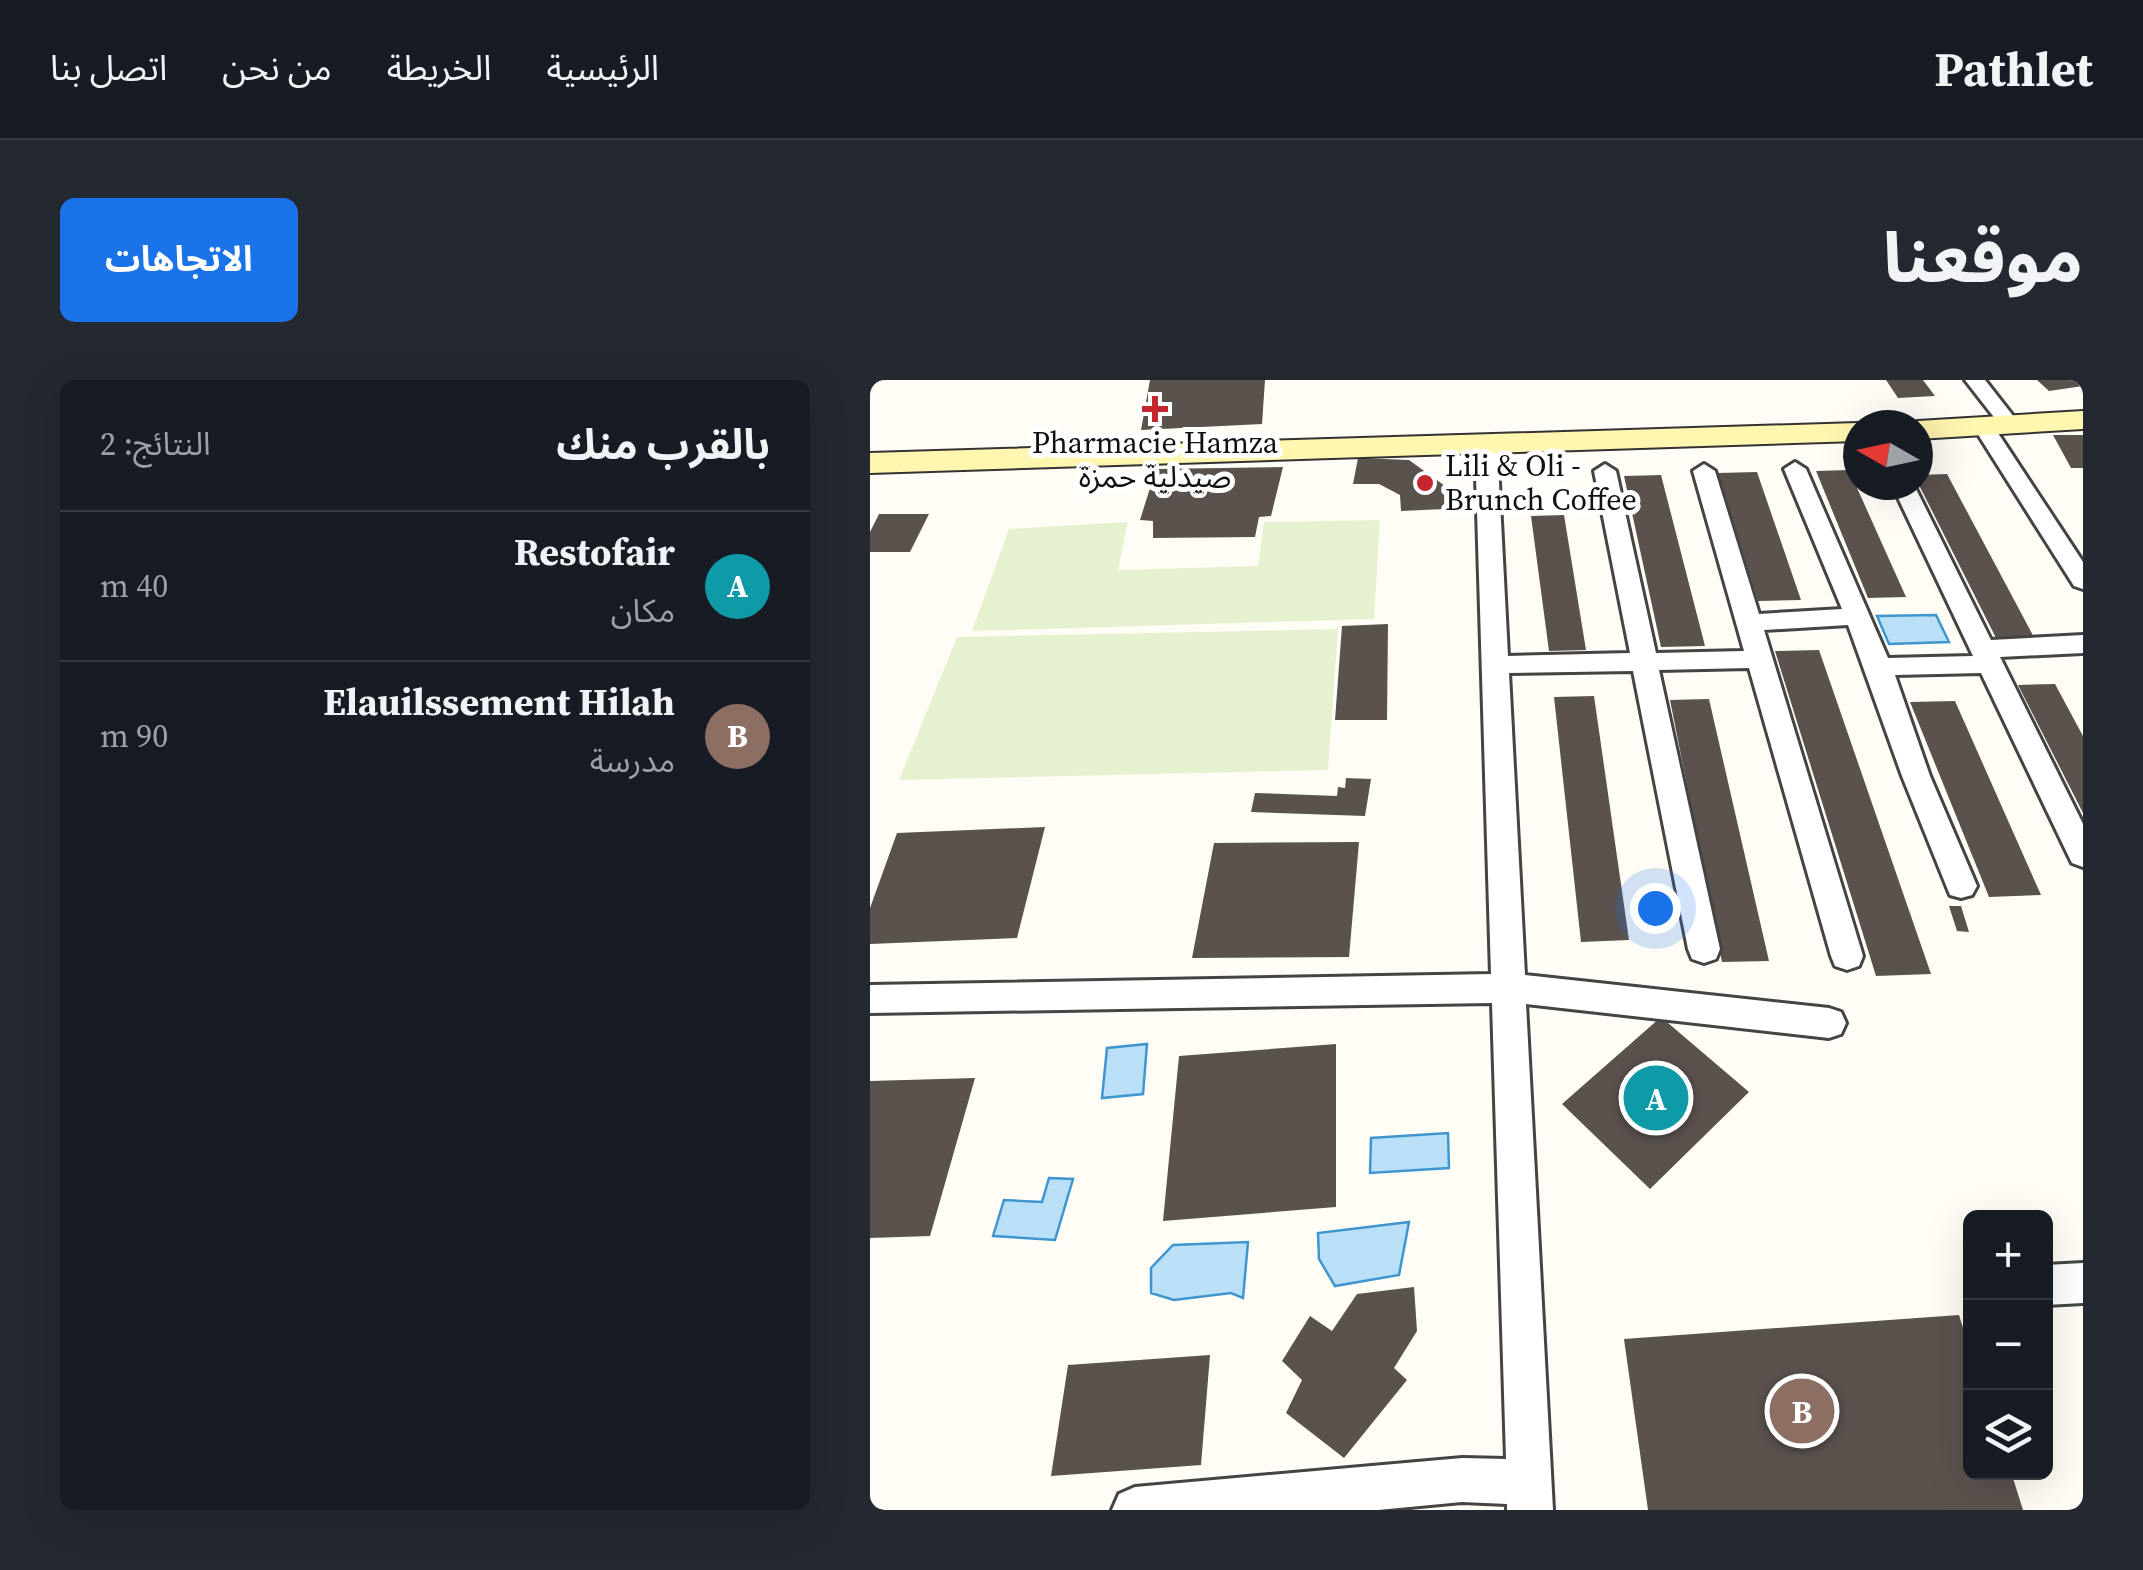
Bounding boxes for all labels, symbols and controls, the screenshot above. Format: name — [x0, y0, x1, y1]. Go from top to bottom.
text: Pathlet — [1934, 36, 2093, 102]
text: اتصل بنا — [50, 44, 167, 92]
text: من نحن — [222, 44, 332, 92]
text: الخريطة — [387, 44, 492, 92]
text: الرئيسية — [547, 44, 659, 92]
button: الاتجاهات — [60, 198, 298, 322]
text: موقعنا — [1882, 209, 2083, 305]
marker: Pharmacie Hamza صيدلية حمزة — [1144, 398, 1166, 420]
north arrow — [1843, 410, 1933, 500]
text: بالقرب منك — [556, 415, 770, 473]
text: النتائج: 2 — [100, 422, 211, 466]
place label: Pharmacie Hamza صيدلية حمزة — [1032, 422, 1279, 497]
place label: Lili & Oli - Brunch Coffee — [1445, 445, 1637, 520]
marker: Lili & Oli - Brunch Coffee — [1414, 472, 1436, 494]
text: Restofair — [514, 526, 675, 578]
text: 40 m — [100, 564, 168, 608]
text: A — [727, 564, 748, 608]
text: مكان — [611, 589, 675, 633]
text: Elauilssement Hilah — [323, 676, 675, 728]
text: 90 m — [100, 714, 168, 758]
text: B — [727, 714, 748, 758]
text: مدرسة — [590, 739, 675, 783]
your location — [1630, 883, 1681, 934]
pin: A — [1624, 1060, 1688, 1136]
map controls — [1963, 1210, 2053, 1480]
button: + — [1963, 1210, 2053, 1300]
button: − — [1963, 1300, 2053, 1390]
pin: B — [1770, 1374, 1834, 1448]
button: layers — [1963, 1390, 2053, 1480]

